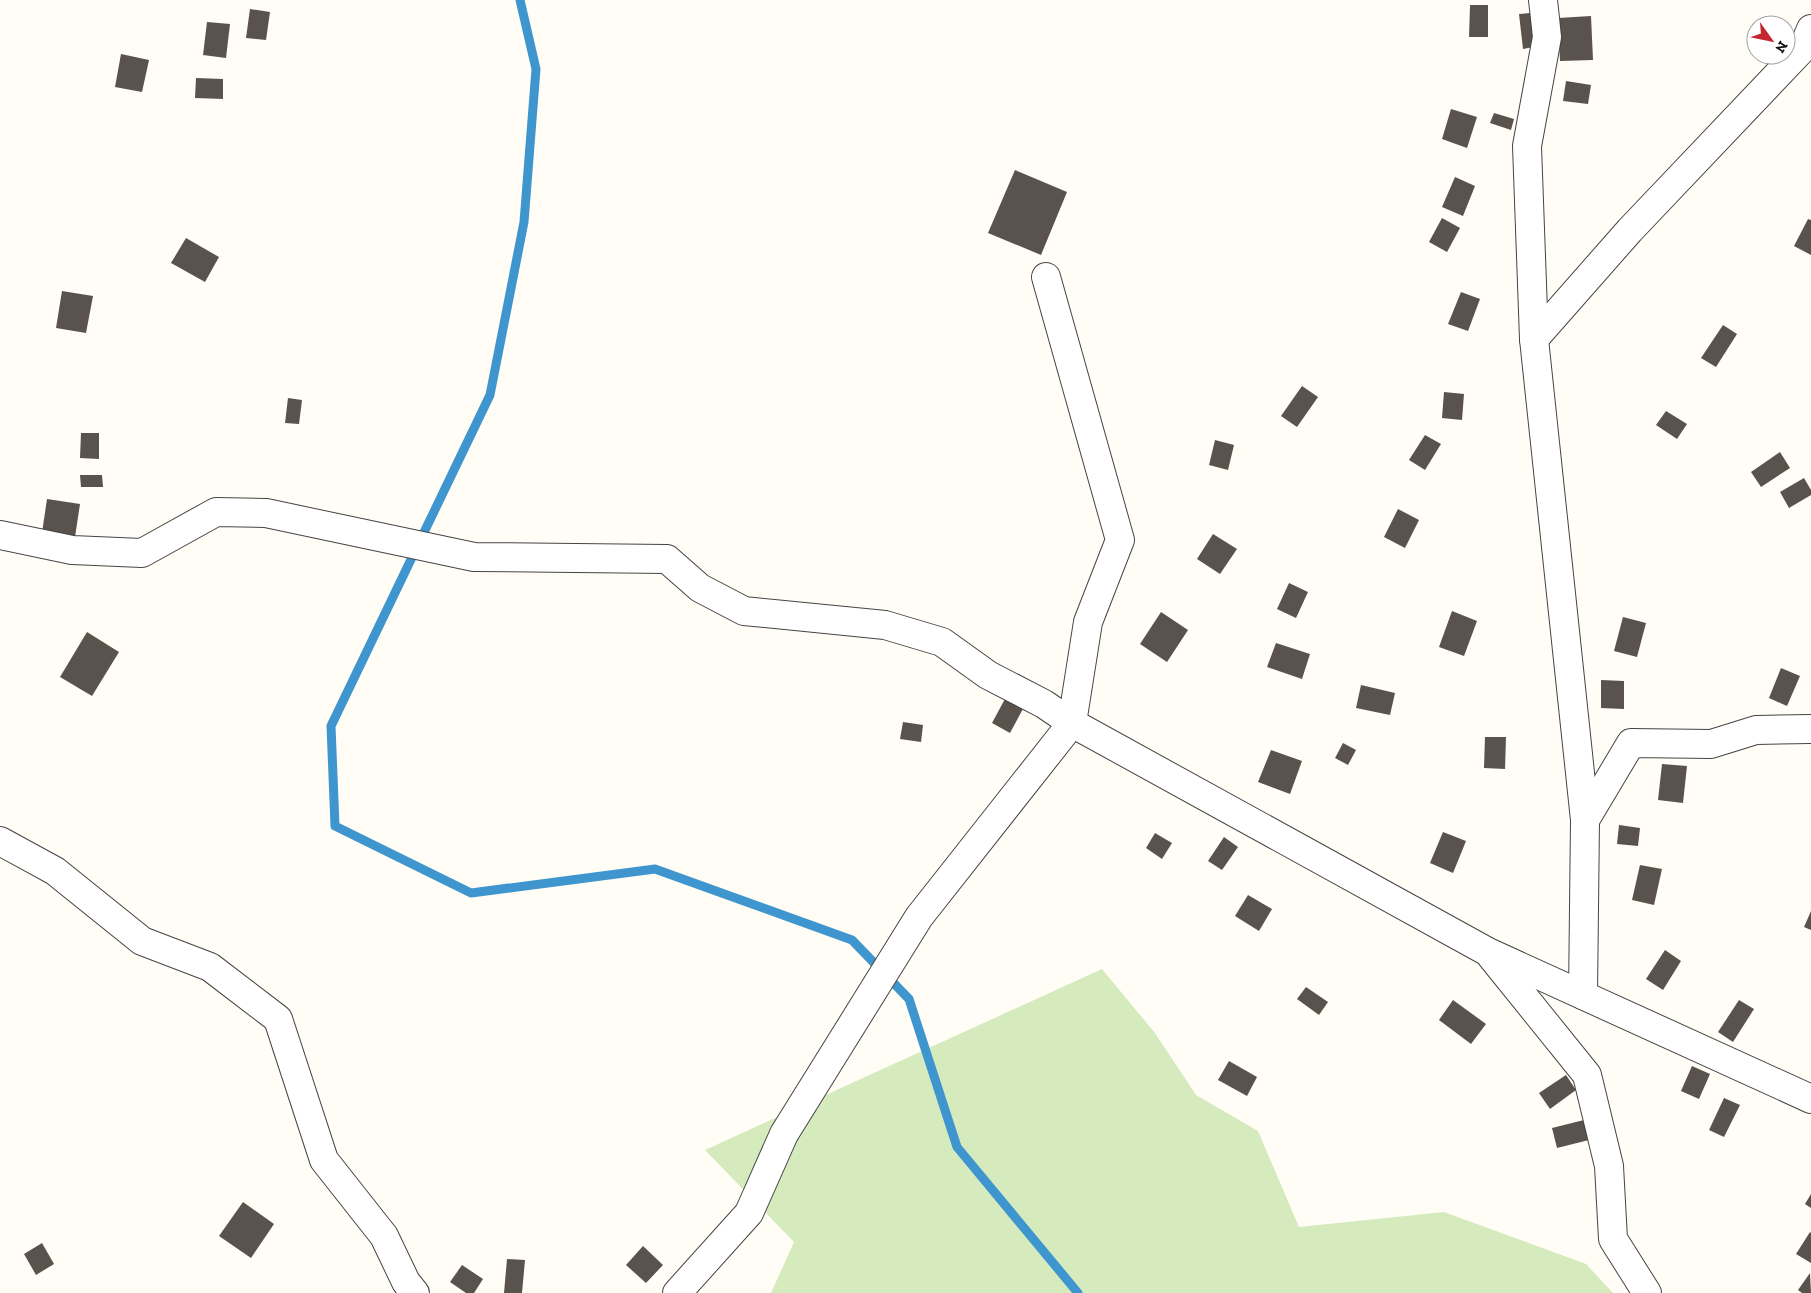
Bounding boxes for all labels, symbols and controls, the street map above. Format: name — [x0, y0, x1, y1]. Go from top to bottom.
north arrow — [1746, 15, 1796, 65]
text: N — [1771, 38, 1792, 56]

